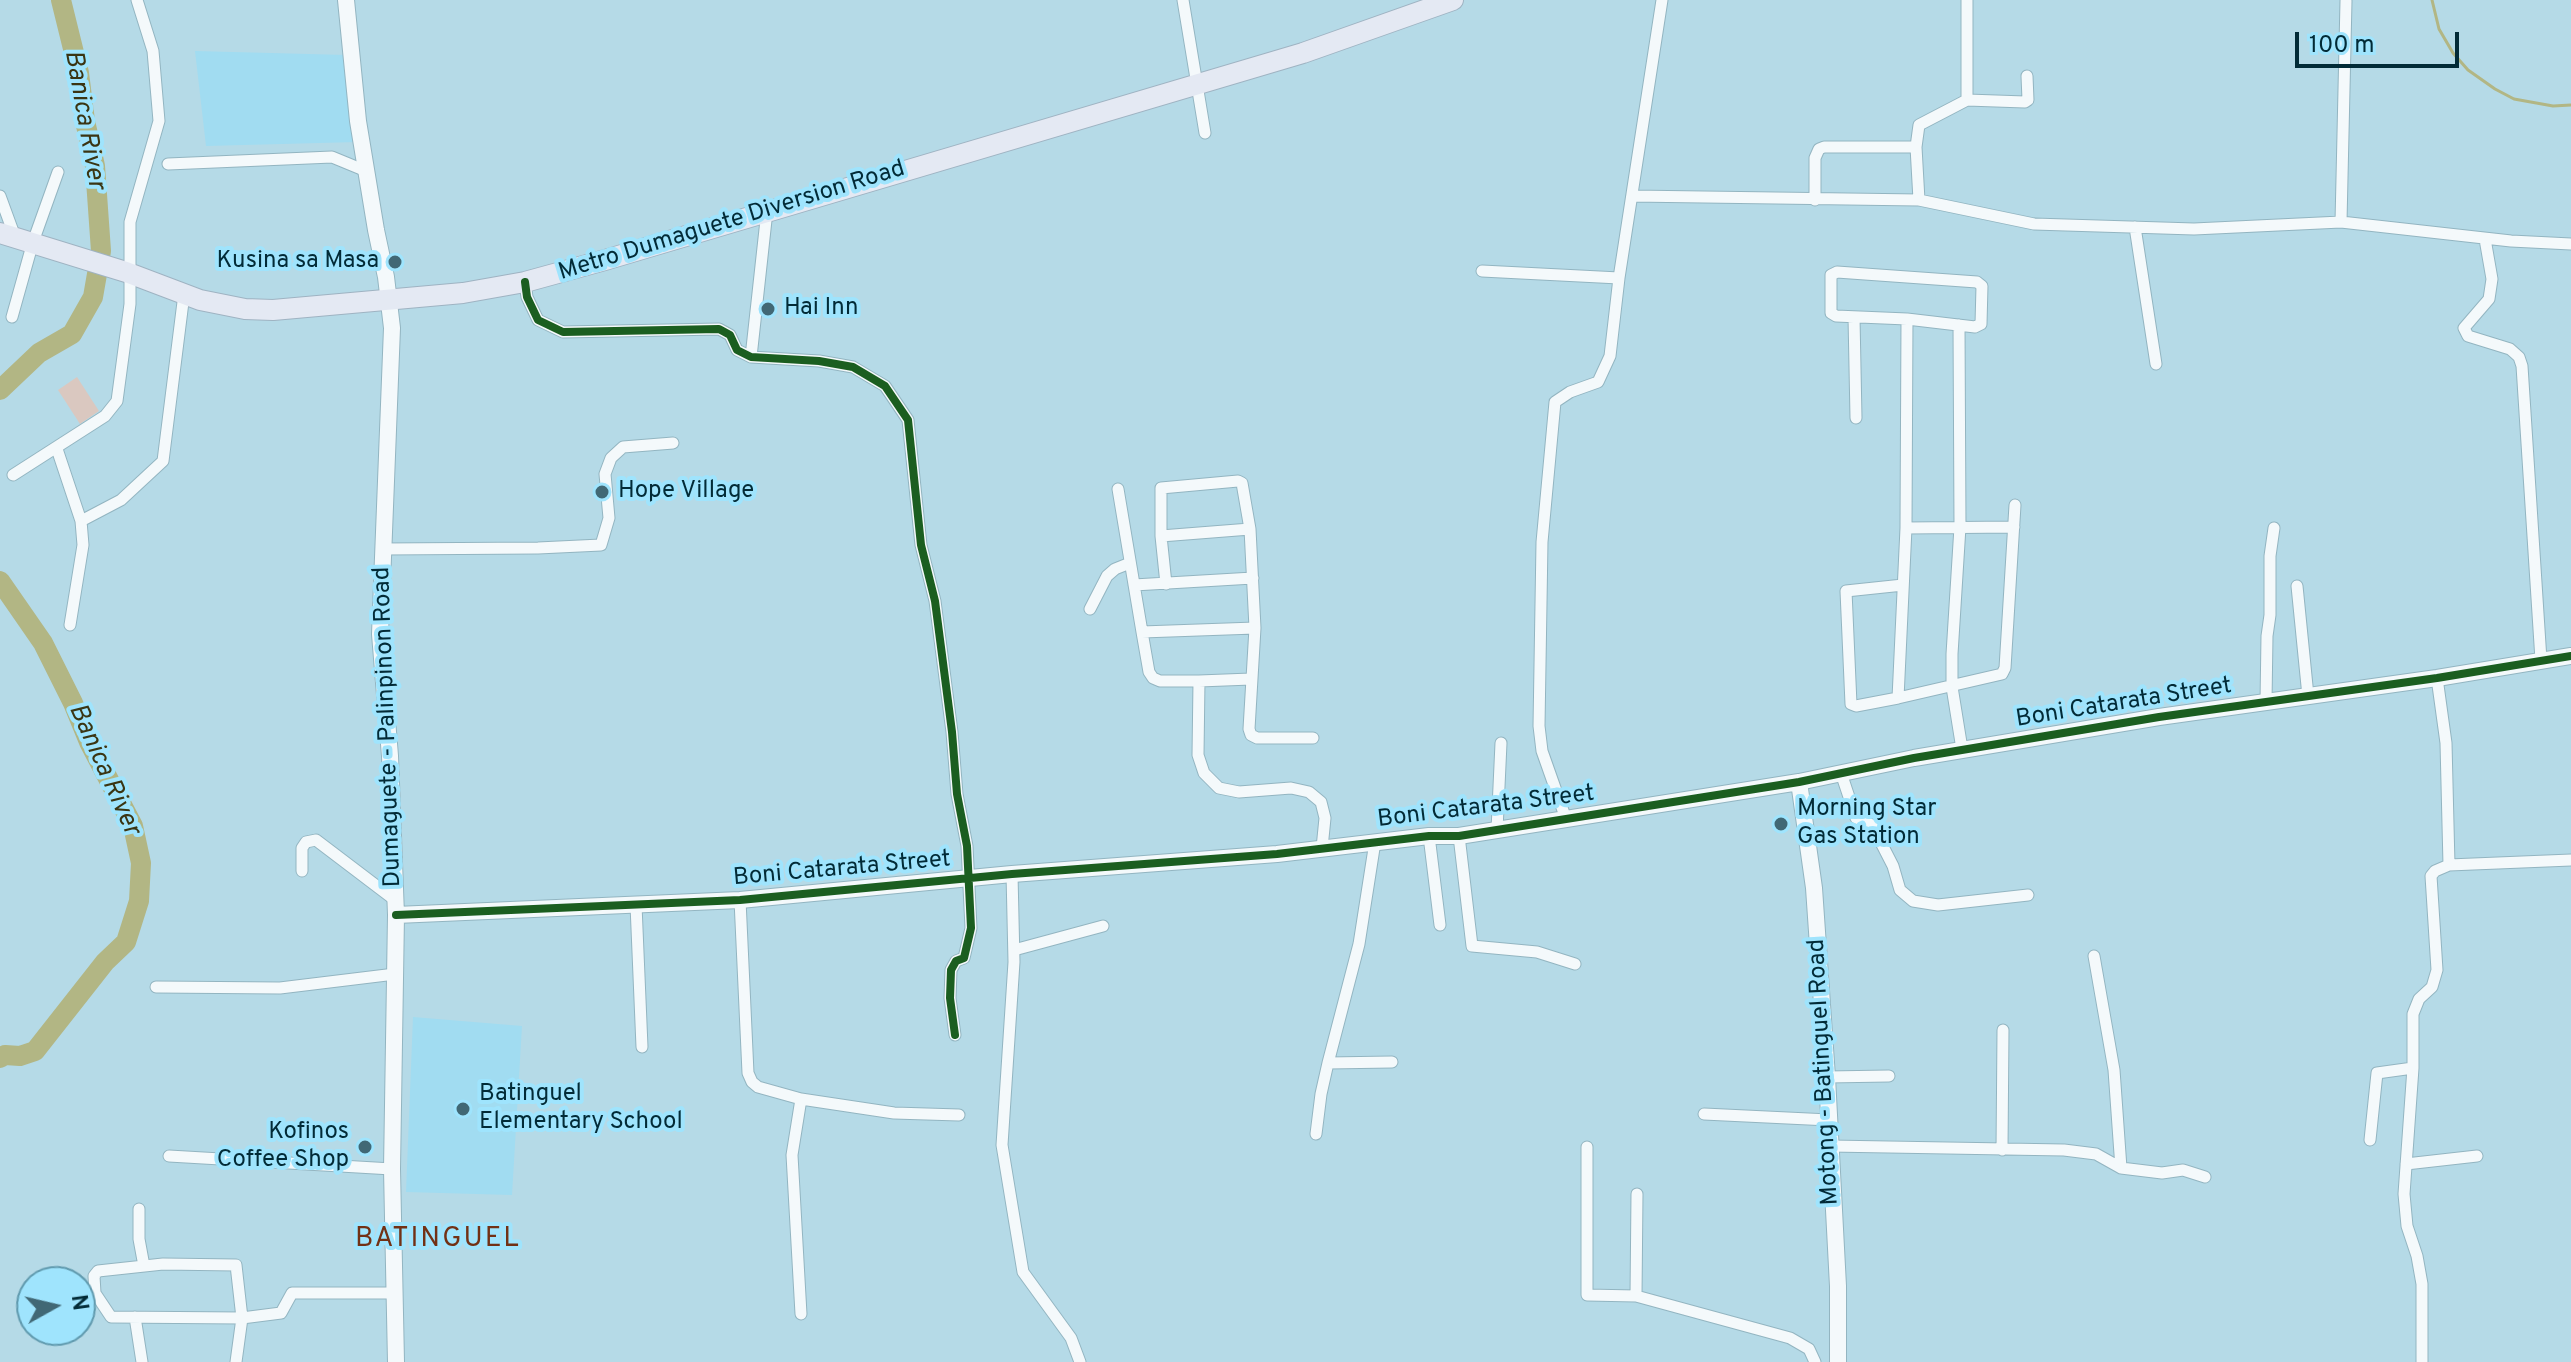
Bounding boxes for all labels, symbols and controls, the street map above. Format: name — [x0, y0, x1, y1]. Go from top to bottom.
scale bar — [2299, 16, 2463, 66]
text: 100 m — [2309, 31, 2375, 61]
water label: Banica River — [55, 48, 111, 192]
street label: Metro Dumaguete Diversion Road — [555, 156, 909, 288]
place label: Kusina sa Masa — [216, 248, 379, 276]
marker: Kusina sa Masa — [386, 253, 404, 271]
place label: Hai Inn — [784, 295, 859, 323]
marker: Hai Inn — [759, 300, 777, 318]
place label: Hope Village — [618, 478, 754, 506]
marker: Hope Village — [593, 483, 611, 501]
street label: Dumaguete - Palinpinon Road — [369, 566, 409, 888]
street label: Boni Catarata Street — [2014, 673, 2234, 735]
water label: Banica River — [60, 699, 146, 841]
street label: Boni Catarata Street — [1376, 780, 1596, 836]
place label: Morning Star Gas Station — [1797, 796, 1937, 852]
marker: Morning Star Gas Station — [1772, 815, 1790, 833]
street label: Boni Catarata Street — [732, 846, 952, 894]
street label: Motong - Batinguel Road — [1804, 938, 1846, 1206]
place label: Batinguel Elementary School — [479, 1081, 683, 1137]
marker: Batinguel Elementary School — [454, 1100, 472, 1118]
place label: Kofinos Coffee Shop — [217, 1119, 349, 1175]
marker: Kofinos Coffee Shop — [356, 1138, 374, 1156]
district label: BATINGUEL — [355, 1223, 521, 1257]
north arrow — [16, 1266, 96, 1346]
text: N — [64, 1293, 93, 1313]

